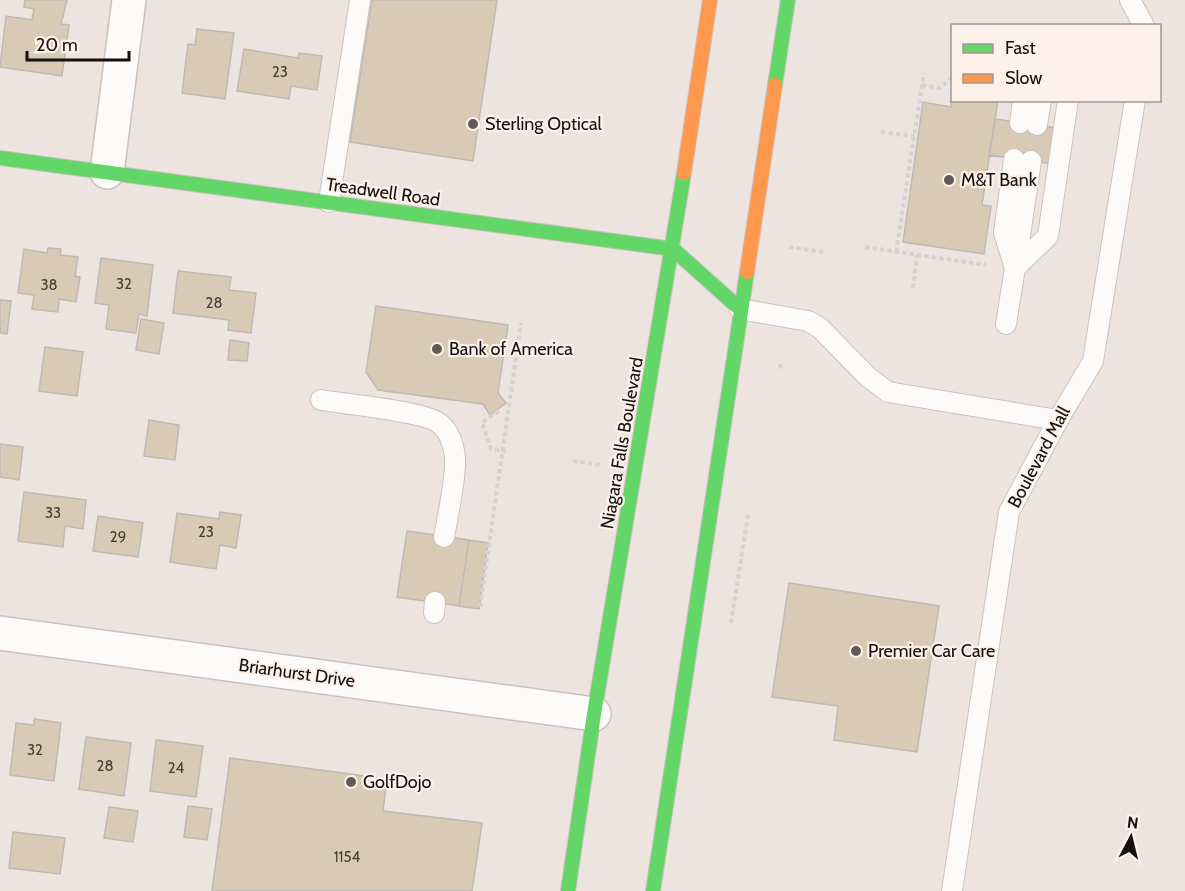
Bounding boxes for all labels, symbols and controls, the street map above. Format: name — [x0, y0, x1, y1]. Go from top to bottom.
scale bar — [27, 24, 129, 62]
legend — [951, 24, 1161, 102]
text: 20 m — [36, 34, 78, 56]
text: Fast — [1005, 37, 1036, 59]
house number: 23 — [272, 63, 288, 81]
text: Slow — [1005, 67, 1042, 89]
place label: Sterling Optical — [485, 113, 603, 135]
marker: Sterling Optical — [466, 117, 480, 131]
place label: M&T Bank — [961, 169, 1038, 191]
street label: Treadwell Road — [324, 173, 442, 211]
marker: M&T Bank — [942, 173, 956, 187]
house number: 32 — [116, 275, 132, 293]
house number: 38 — [40, 276, 58, 294]
house number: 28 — [206, 294, 222, 312]
place label: Bank of America — [449, 338, 573, 360]
marker: Bank of America — [430, 342, 444, 356]
street label: Niagara Falls Boulevard — [596, 355, 648, 531]
street label: Boulevard Mall — [1003, 402, 1075, 512]
house number: 33 — [45, 504, 61, 522]
house number: 23 — [198, 523, 214, 541]
house number: 29 — [110, 528, 126, 546]
place label: Premier Car Care — [868, 640, 995, 662]
marker: Premier Car Care — [849, 644, 863, 658]
street label: Briarhurst Drive — [237, 654, 357, 692]
house number: 32 — [27, 741, 43, 759]
house number: 28 — [97, 757, 113, 775]
house number: 24 — [168, 759, 185, 777]
place label: GolfDojo — [363, 771, 432, 793]
marker: GolfDojo — [344, 775, 358, 789]
north arrow — [1101, 807, 1161, 867]
text: N — [1126, 812, 1140, 833]
house number: 1154 — [334, 848, 361, 866]

